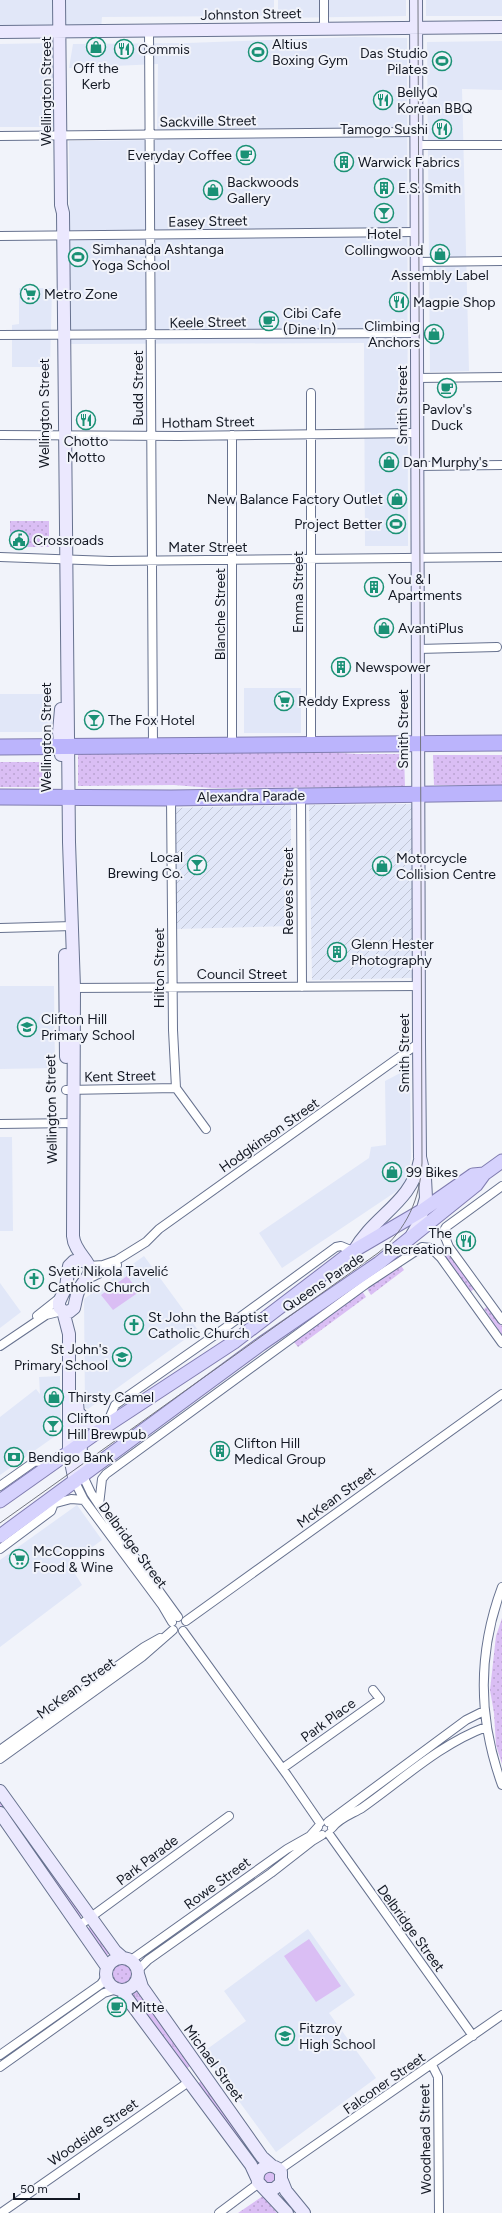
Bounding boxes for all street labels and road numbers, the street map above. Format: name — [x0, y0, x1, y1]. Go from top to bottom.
street label: Johnston Street — [200, 5, 302, 24]
street label: Wellington Street — [38, 36, 55, 146]
street label: Sackville Street — [159, 112, 257, 131]
street label: Easey Street — [168, 212, 248, 231]
street label: Keele Street — [169, 313, 247, 332]
street label: Budd Street — [130, 350, 147, 426]
street label: Wellington Street — [36, 358, 53, 468]
street label: Smith Street — [394, 365, 411, 445]
street label: Hotham Street — [161, 413, 255, 432]
street label: Mater Street — [168, 539, 248, 556]
street label: Emma Street — [290, 551, 307, 633]
street label: Blanche Street — [212, 568, 229, 660]
street label: Wellington Street — [38, 682, 55, 792]
street label: Smith Street — [395, 689, 412, 769]
street label: Alexandra Parade — [197, 787, 306, 806]
street label: Reeves Street — [280, 847, 297, 935]
street label: Hilton Street — [151, 928, 168, 1008]
street label: Council Street — [197, 966, 287, 983]
street label: Smith Street — [396, 1013, 413, 1093]
street label: Wellington Street — [42, 1054, 61, 1164]
street label: Kent Street — [84, 1067, 156, 1086]
street label: Hodgkinson Street — [216, 1095, 323, 1176]
street label: Queens Parade — [279, 1249, 368, 1316]
street label: McKean Street — [294, 1463, 379, 1532]
street label: Delbridge Street — [95, 1499, 170, 1592]
street label: McKean Street — [34, 1654, 119, 1723]
street label: Park Place — [298, 1695, 359, 1746]
street label: Park Parade — [113, 1831, 182, 1889]
street label: Rowe Street — [181, 1854, 254, 1913]
street label: Delbridge Street — [373, 1882, 448, 1975]
street label: Michael Street — [180, 2021, 247, 2105]
street label: Falconer Street — [340, 2049, 429, 2118]
street label: Woodhead Street — [416, 2083, 435, 2195]
street label: Woodside Street — [45, 2095, 141, 2170]

